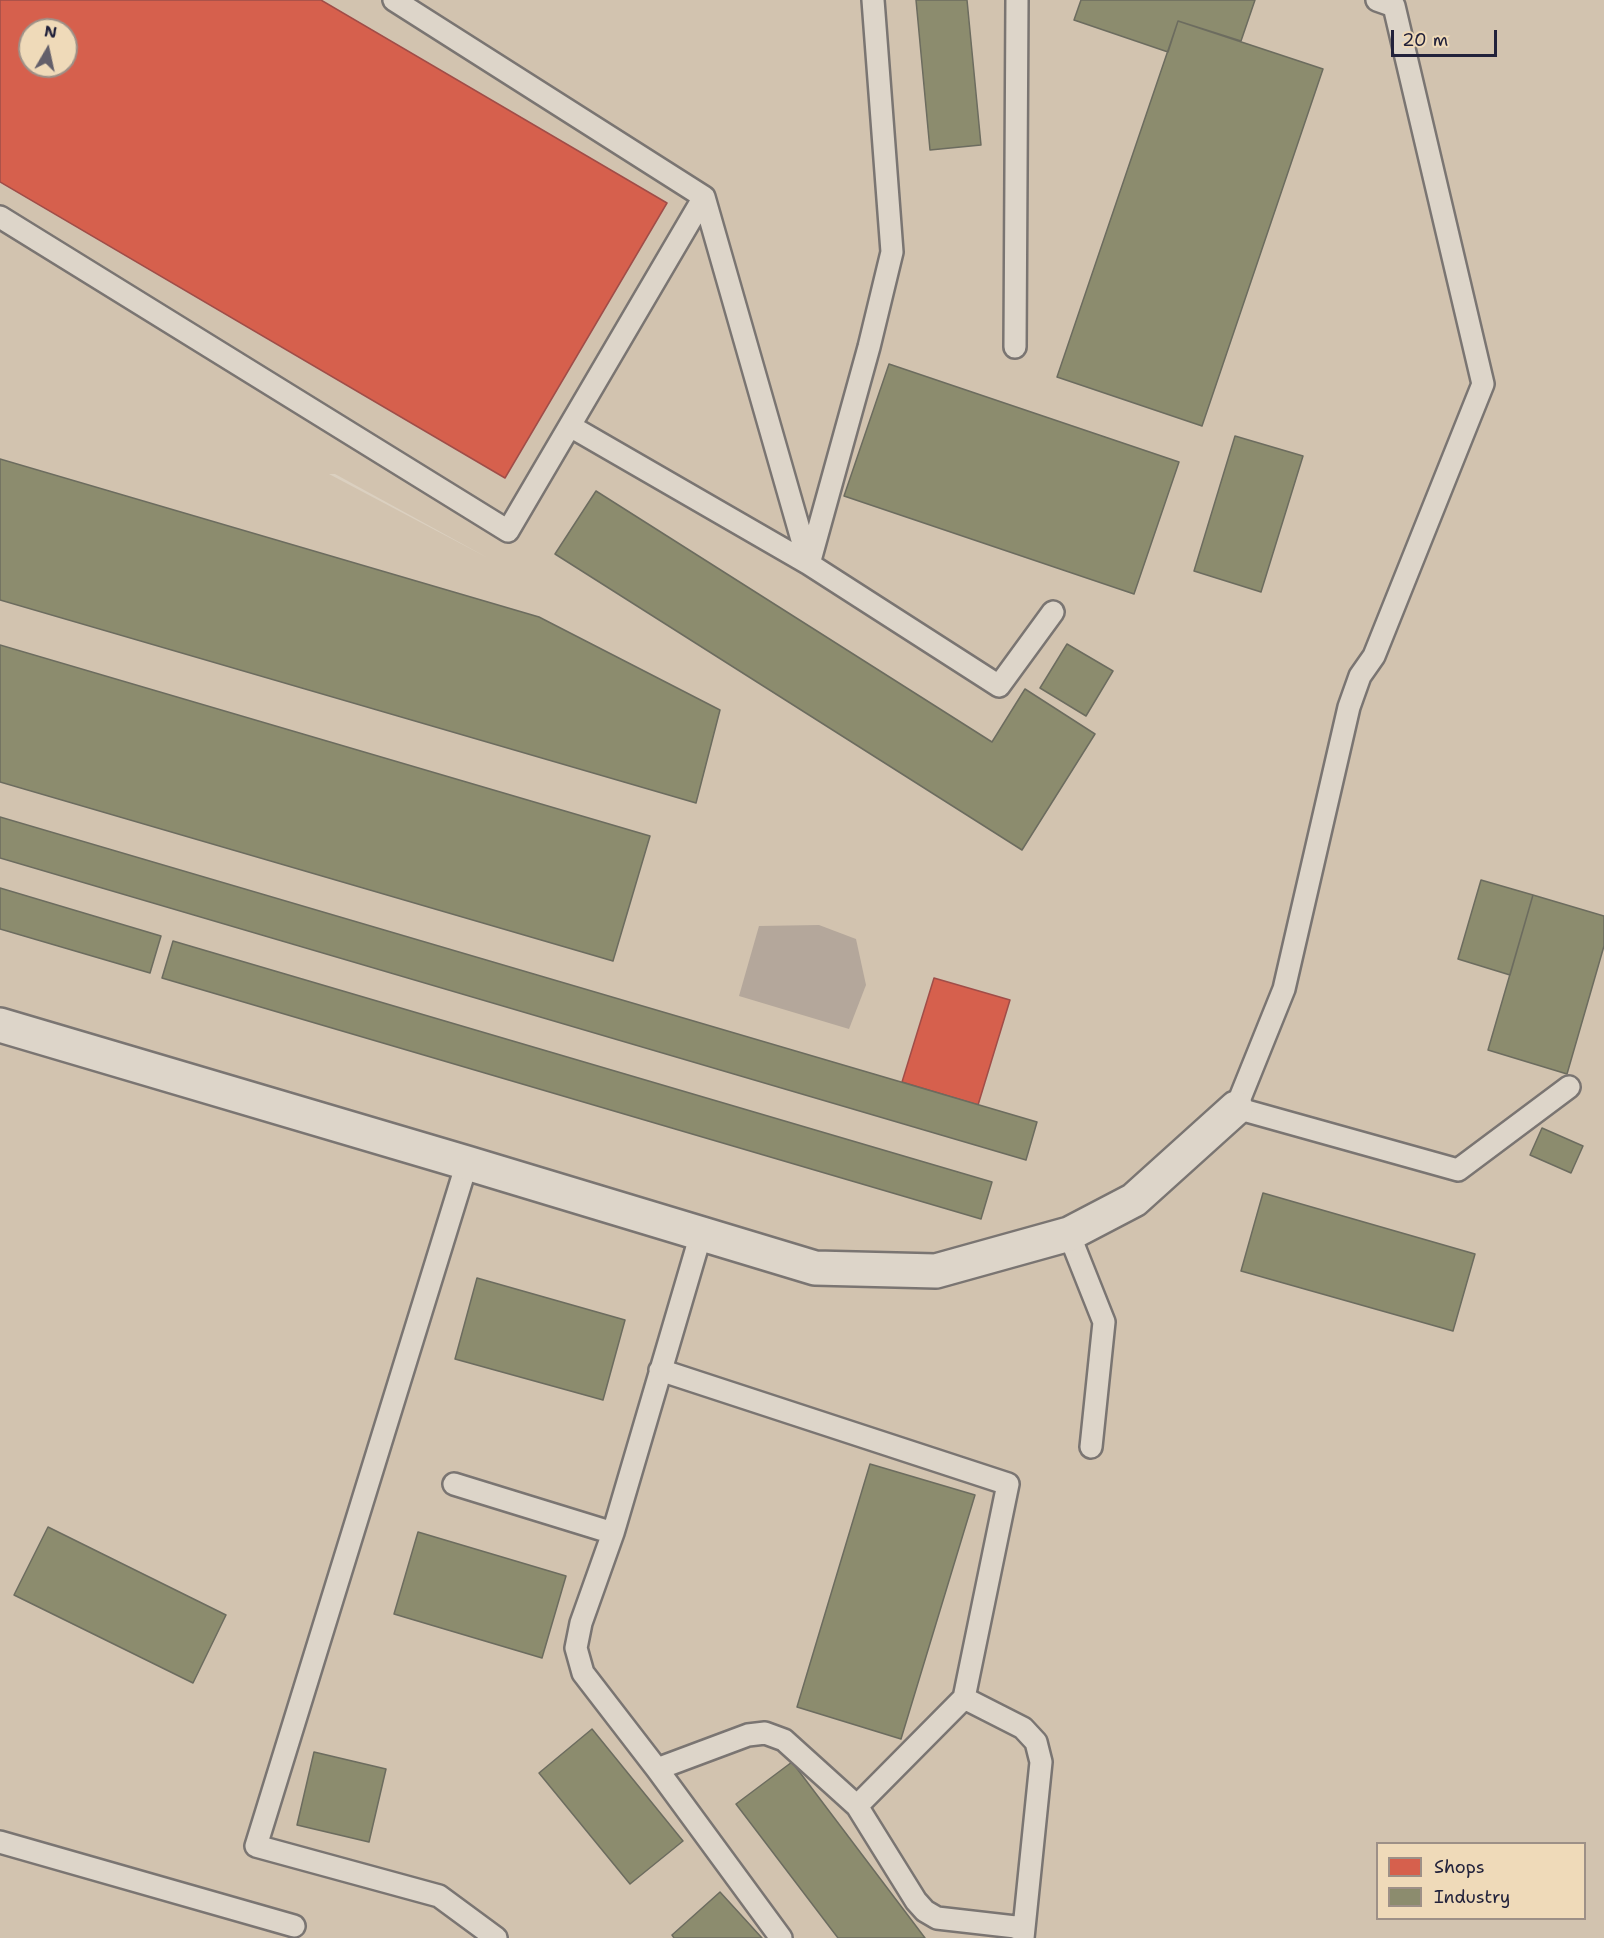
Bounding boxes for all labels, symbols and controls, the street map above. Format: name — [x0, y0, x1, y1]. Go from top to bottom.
north arrow — [18, 18, 78, 78]
scale bar — [1394, 18, 1500, 56]
text: N — [43, 20, 58, 43]
text: 20 m — [1402, 28, 1448, 52]
legend — [1376, 1842, 1586, 1920]
text: Shops — [1434, 1855, 1485, 1879]
text: Industry — [1434, 1885, 1510, 1909]

